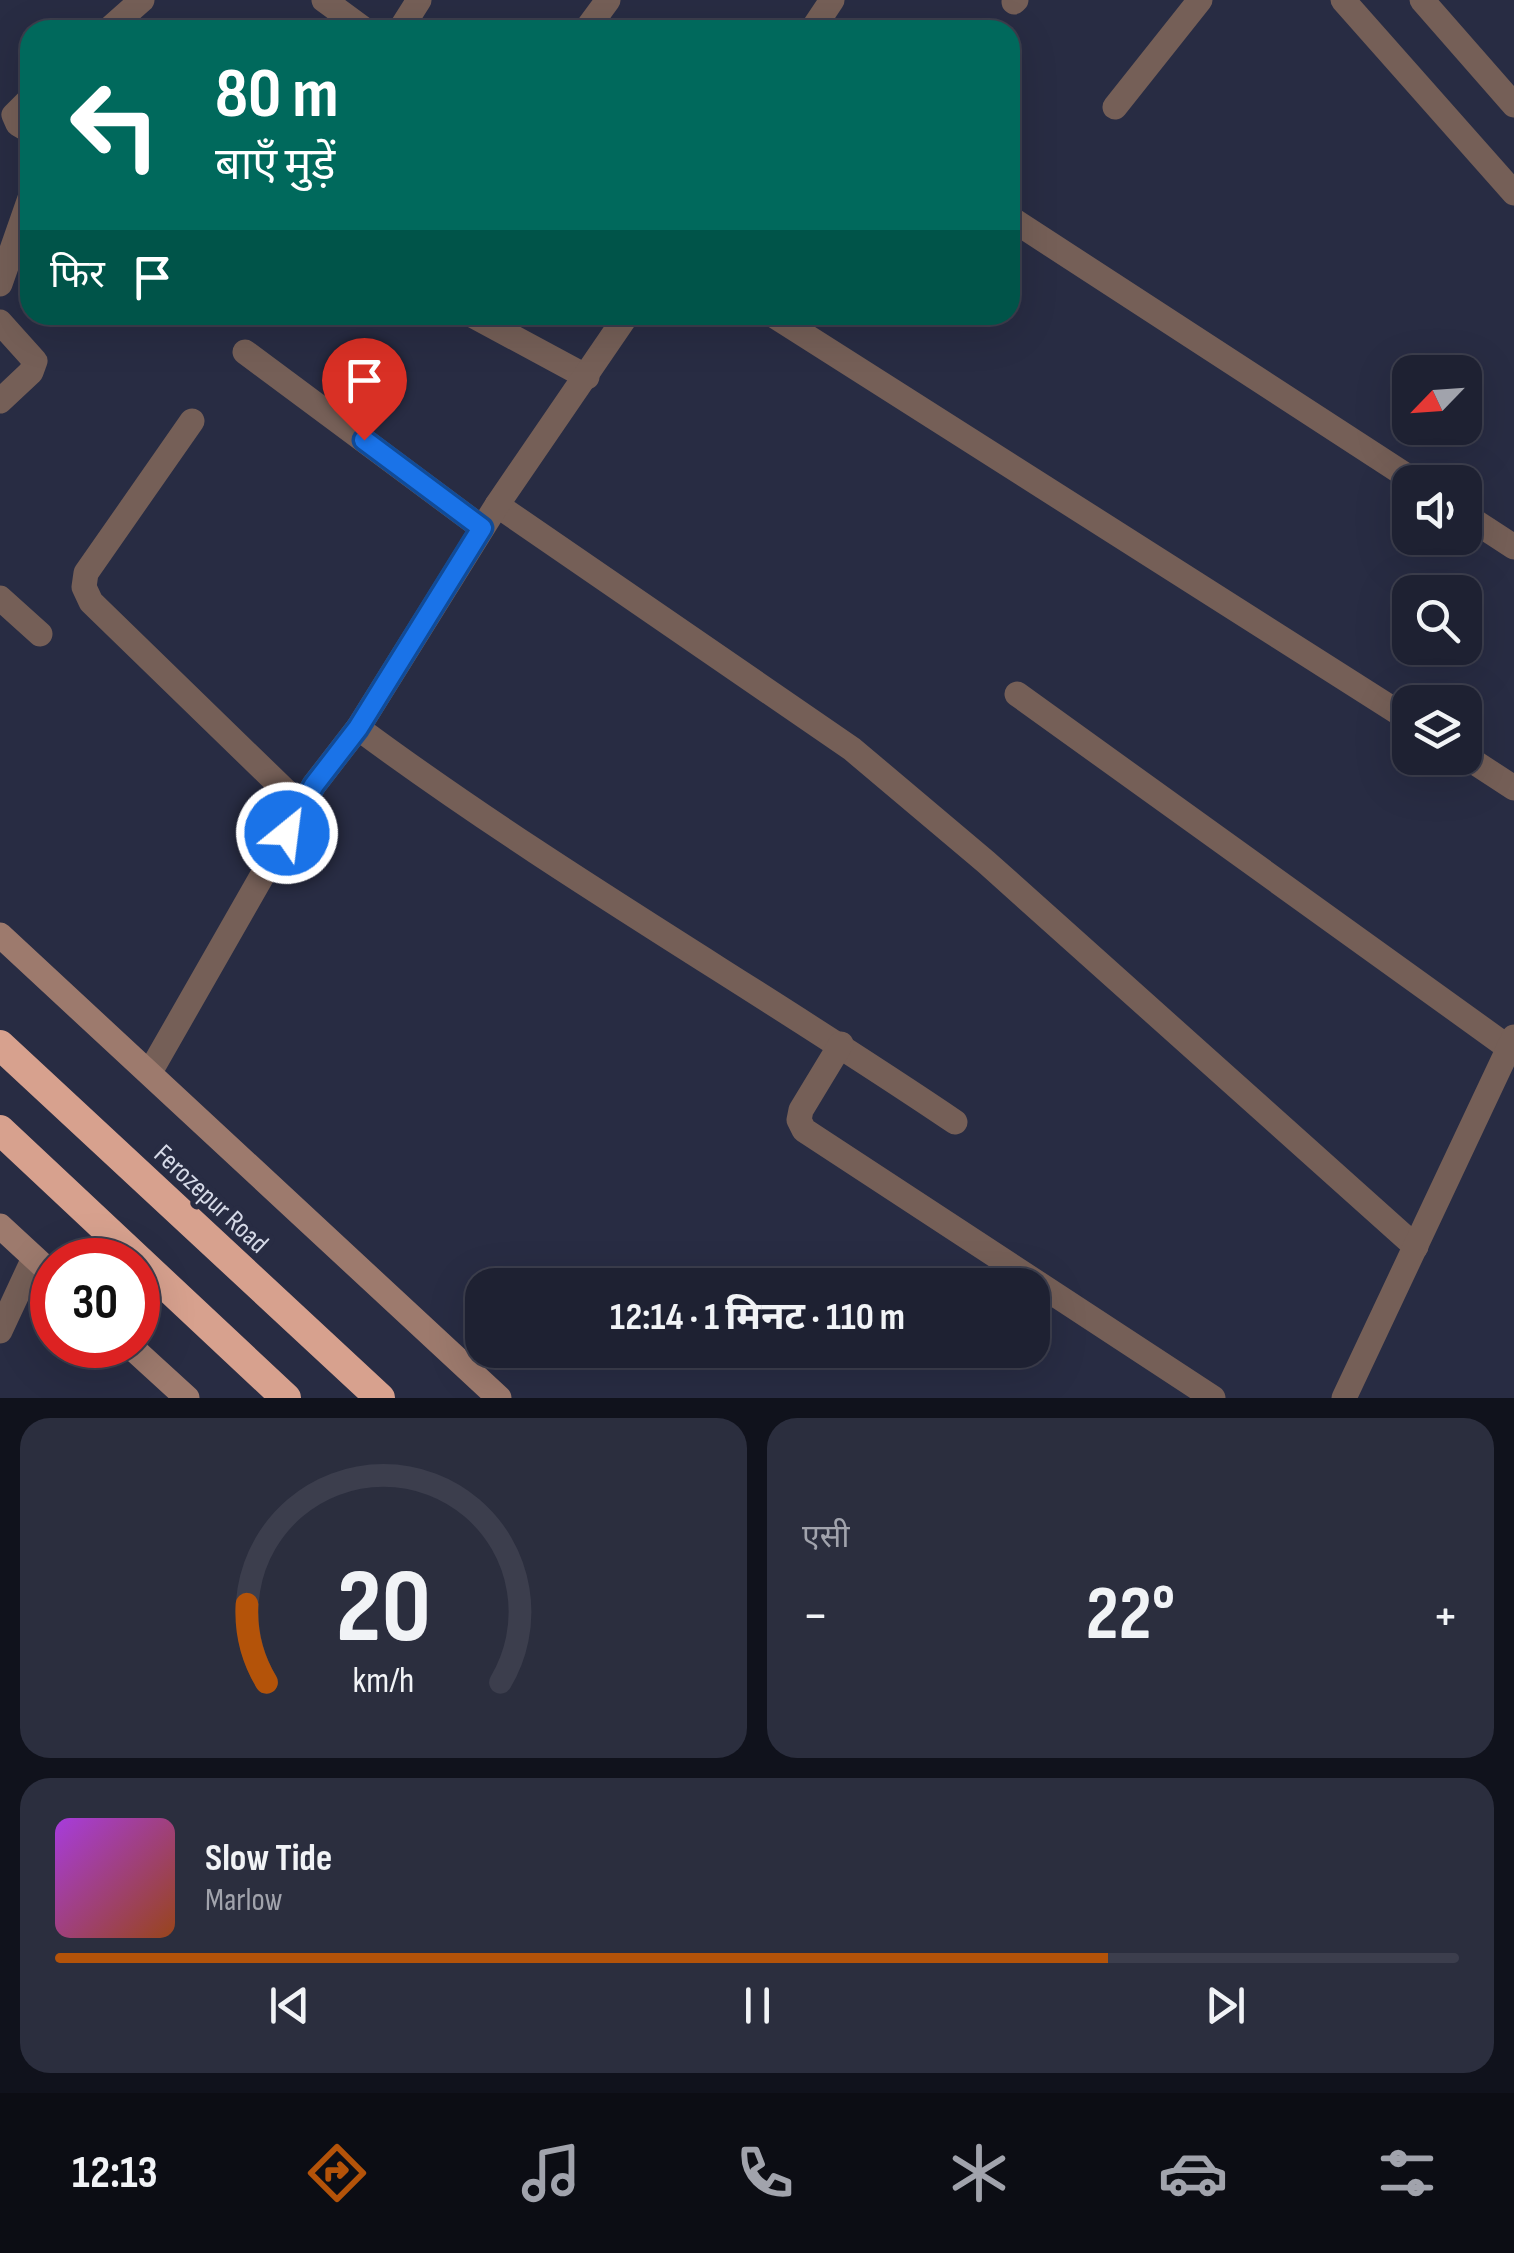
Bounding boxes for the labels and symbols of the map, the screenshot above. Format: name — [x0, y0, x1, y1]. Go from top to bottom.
pin — [322, 338, 407, 441]
north arrow — [1392, 355, 1482, 445]
position arrow — [235, 781, 339, 885]
street label: Ferozepur Road — [147, 1138, 275, 1260]
speed limit sign: 30 — [30, 1238, 160, 1368]

